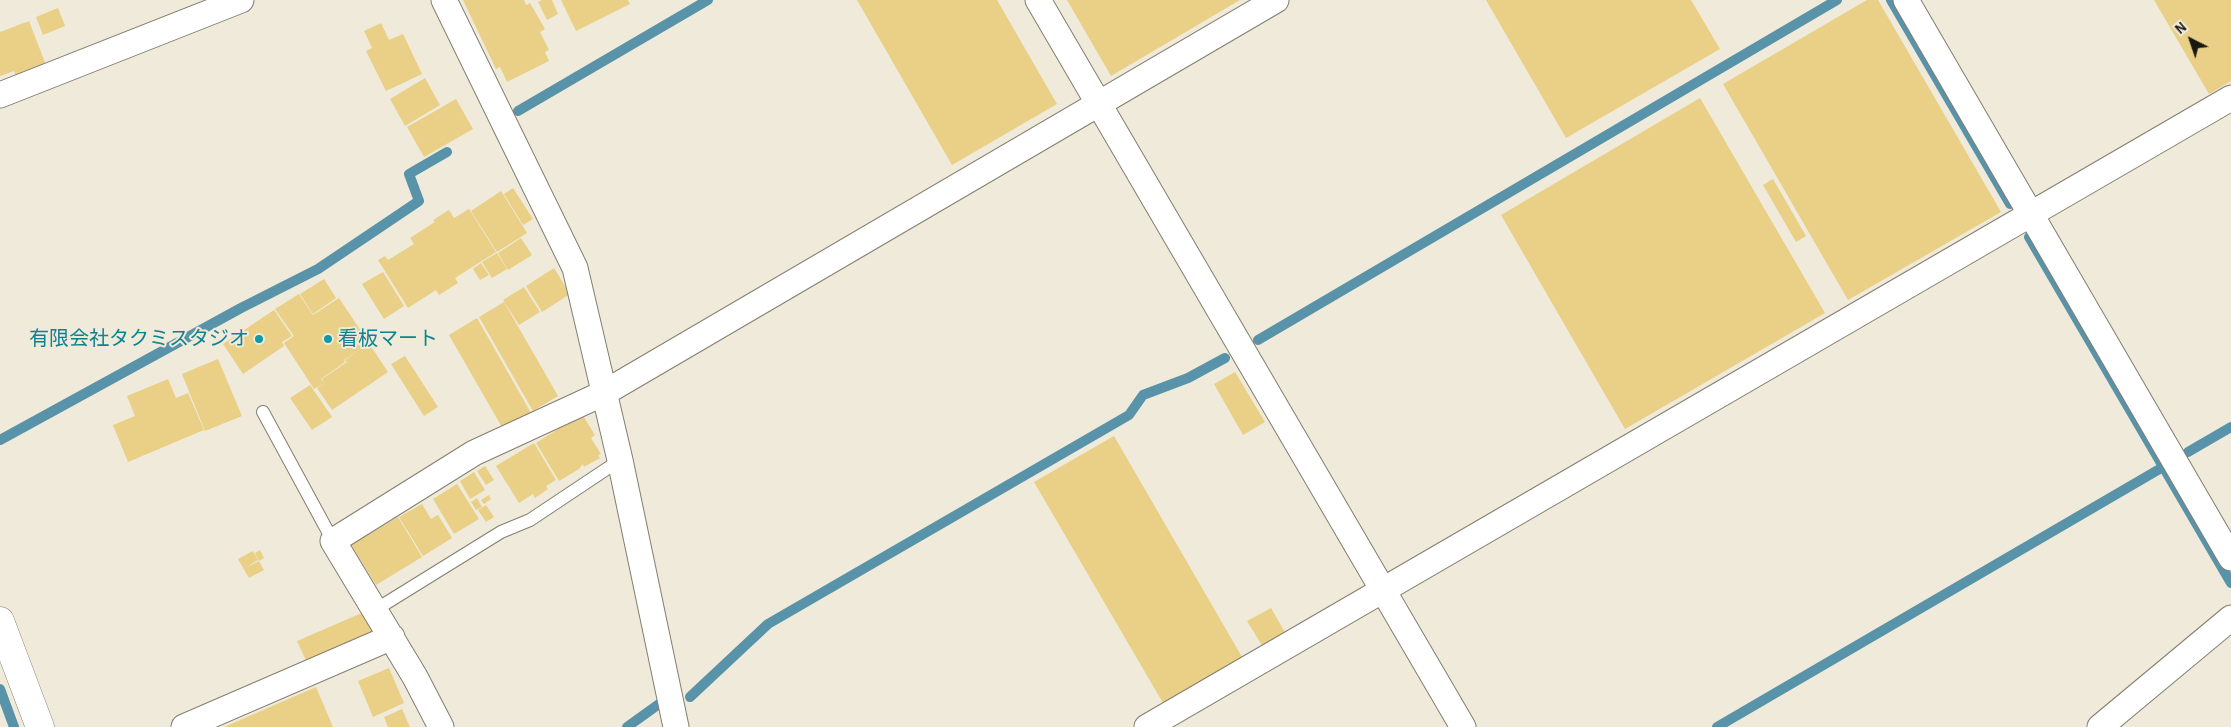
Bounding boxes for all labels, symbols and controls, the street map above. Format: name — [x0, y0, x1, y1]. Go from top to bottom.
north arrow — [2166, 15, 2216, 65]
text: N — [2173, 20, 2189, 37]
place label: 有限会社タクミスタジオ — [29, 327, 249, 351]
place label: 看板マート — [338, 327, 438, 351]
marker: 有限会社タクミスタジオ — [253, 333, 265, 345]
marker: 看板マート — [322, 333, 334, 345]

